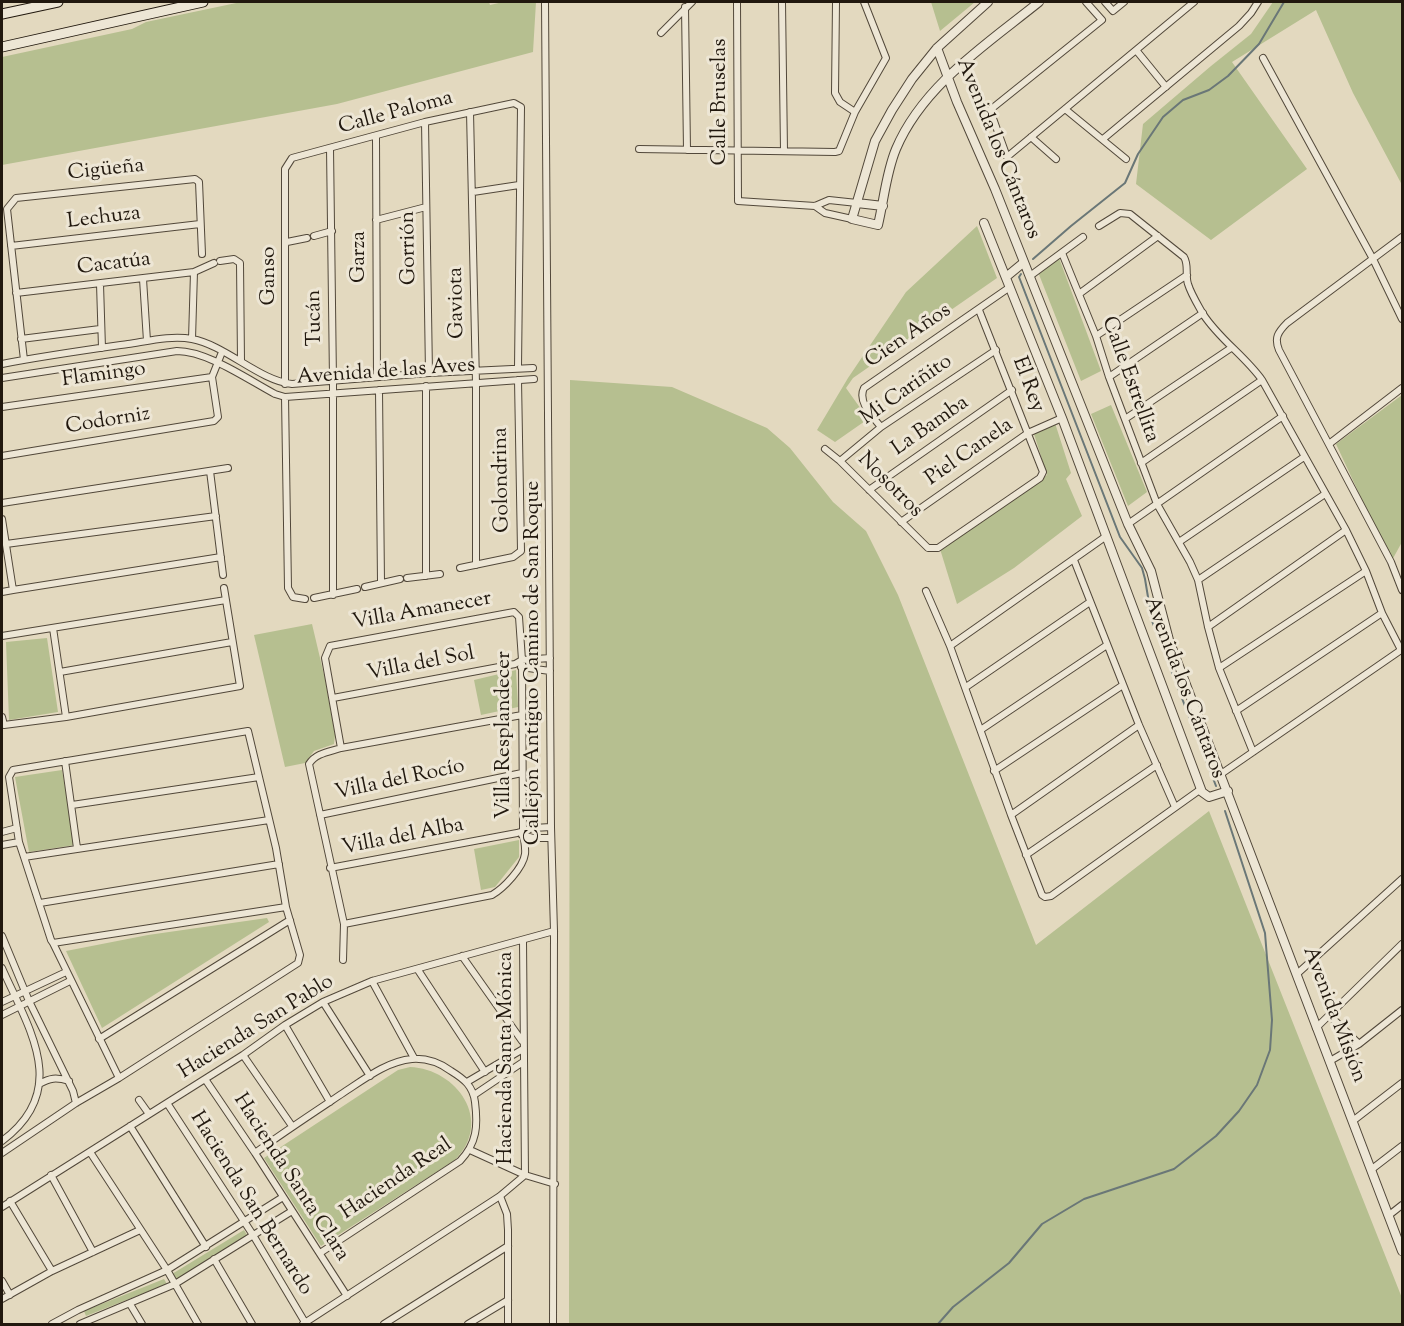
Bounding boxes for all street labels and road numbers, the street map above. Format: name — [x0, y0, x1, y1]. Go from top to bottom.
street label: Calle Bruselas — [708, 38, 734, 166]
street label: Avenida los Cántaros — [949, 55, 1045, 243]
street label: Calle Paloma — [336, 87, 456, 141]
street label: Cigüeña — [67, 154, 145, 188]
street label: Lechuza — [66, 202, 142, 236]
street label: Gorrión — [397, 211, 423, 285]
street label: Garza — [347, 231, 373, 283]
street label: Ganso — [257, 246, 283, 306]
street label: Cacatúa — [76, 248, 152, 282]
street label: Gaviota — [445, 267, 471, 339]
street label: Tucán — [303, 289, 329, 347]
street label: Cien Años — [861, 299, 957, 375]
street label: Calle Estrellita — [1095, 314, 1163, 446]
street label: Mi Cariñito — [856, 350, 958, 432]
street label: Avenida de las Aves — [296, 354, 476, 392]
street label: El Rey — [1005, 354, 1049, 416]
street label: Flamingo — [60, 358, 148, 394]
street label: La Bamba — [888, 391, 974, 463]
street label: Codorniz — [64, 403, 152, 441]
street label: Piel Canela — [921, 414, 1019, 492]
street label: Golondrina — [489, 427, 517, 533]
street label: Nosotros — [851, 448, 927, 524]
street label: Callejón Antiguo Camino de San Roque — [521, 481, 547, 845]
street label: Villa Amanecer — [350, 587, 494, 637]
street label: Avenida los Cántaros — [1137, 593, 1229, 783]
street label: Villa del Sol — [365, 642, 477, 688]
street label: Villa Resplandecer — [492, 651, 518, 819]
street label: Villa del Rocío — [333, 755, 467, 807]
street label: Villa del Alba — [340, 814, 466, 862]
street label: Avenida Misión — [1295, 943, 1371, 1087]
street label: Hacienda Santa Mónica — [494, 951, 520, 1165]
street label: Hacienda San Pablo — [175, 970, 339, 1086]
street label: Hacienda Santa Clara — [226, 1089, 354, 1267]
street label: Hacienda San Bernardo — [183, 1107, 317, 1301]
street label: Hacienda Real — [336, 1133, 458, 1227]

